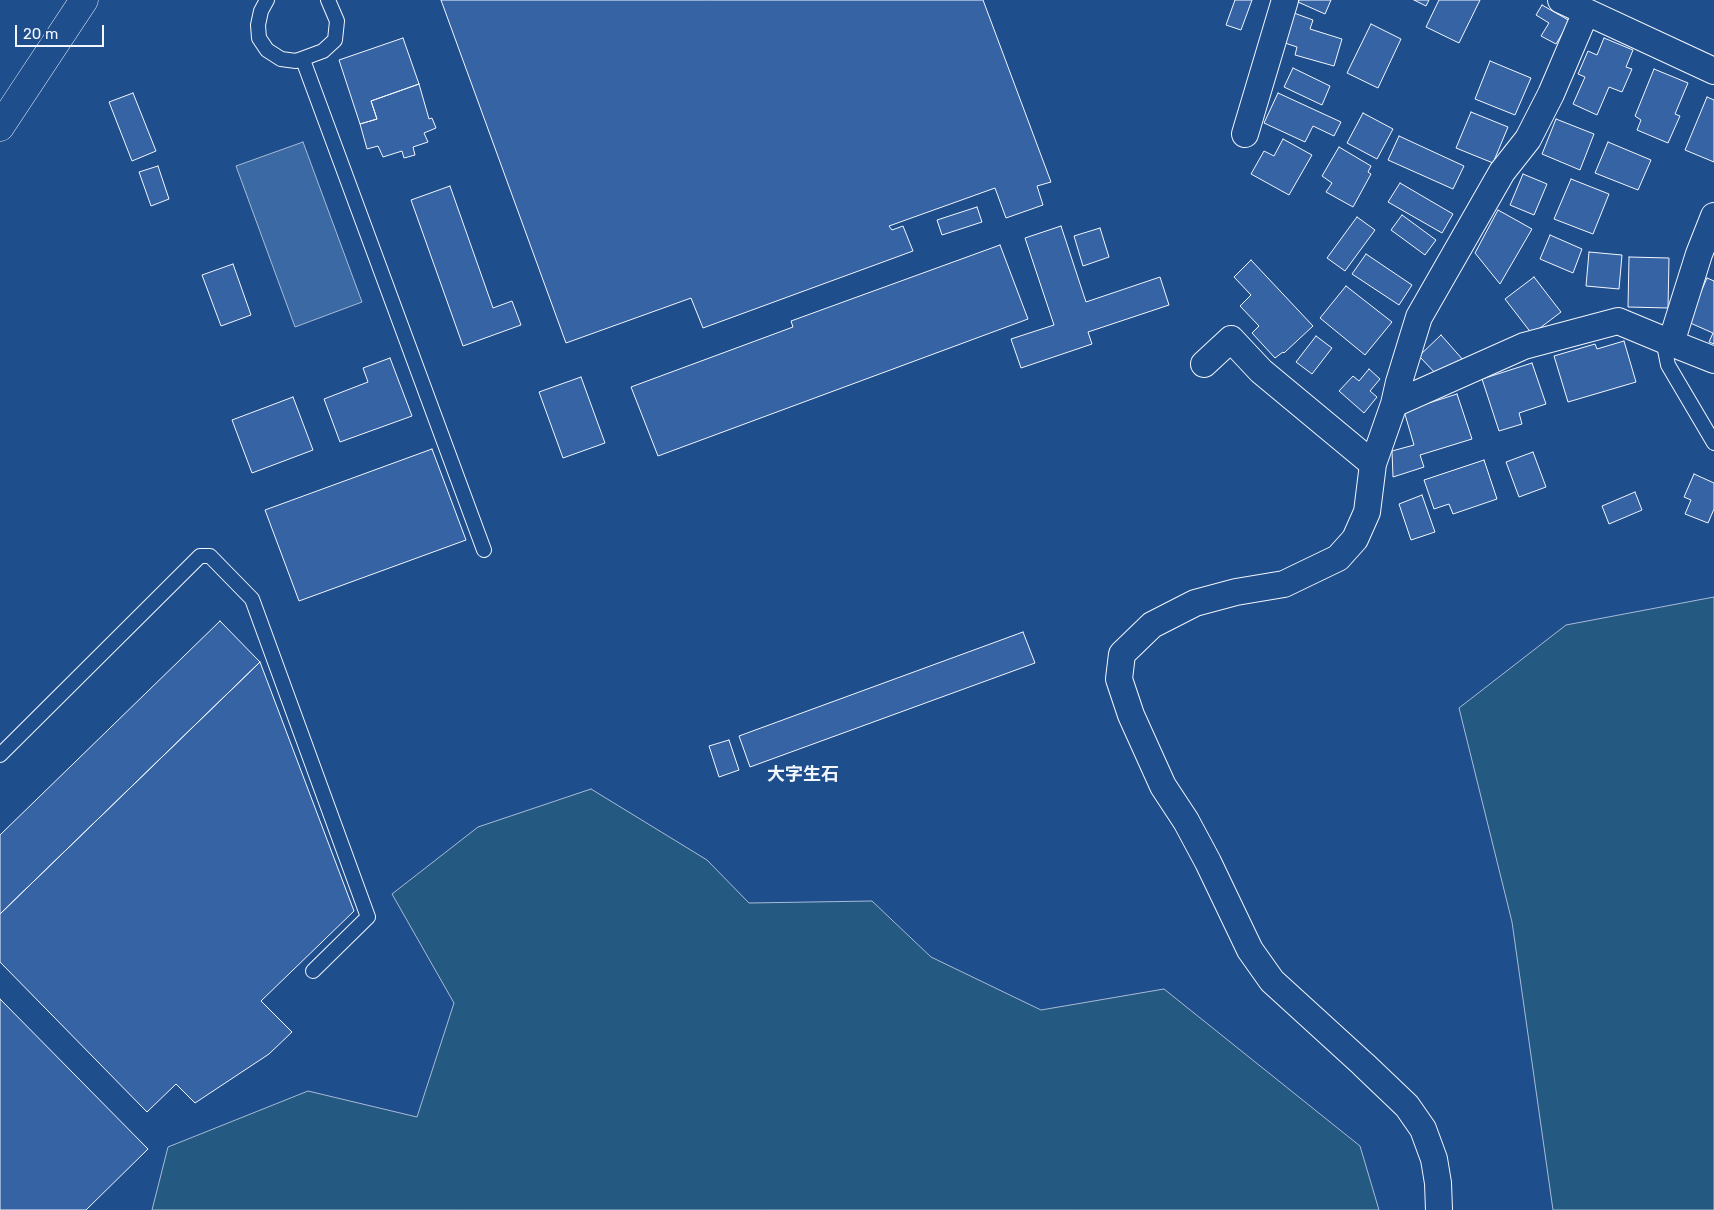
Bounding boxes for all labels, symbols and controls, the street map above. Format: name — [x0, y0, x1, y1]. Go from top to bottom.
scale bar — [18, 15, 106, 47]
text: 20 m — [23, 25, 58, 43]
district label: 大字生石 — [767, 764, 839, 786]

